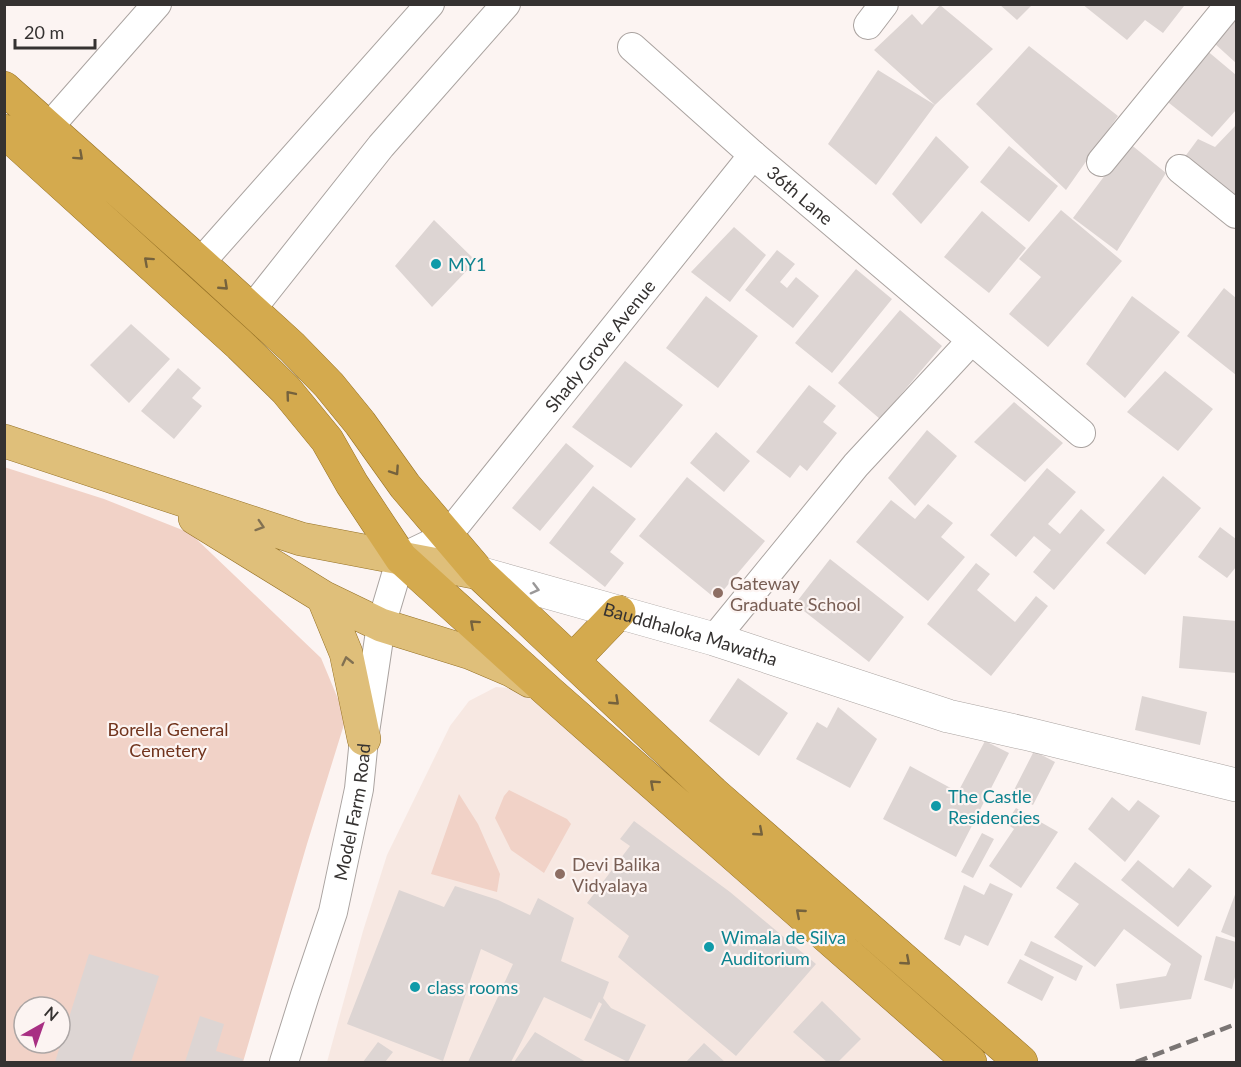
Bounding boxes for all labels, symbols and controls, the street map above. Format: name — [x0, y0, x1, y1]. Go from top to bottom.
scale bar — [15, 12, 94, 50]
text: 20 m — [24, 21, 64, 43]
one-way arrow — [72, 149, 83, 160]
street label: 36th Lane — [763, 161, 838, 229]
place label: MY1 — [448, 253, 486, 275]
one-way arrow — [144, 257, 155, 268]
marker: MY1 — [429, 257, 443, 271]
street label: Shady Grove Avenue — [540, 275, 660, 416]
one-way arrow — [218, 279, 228, 290]
one-way arrow — [286, 391, 297, 402]
one-way arrow — [388, 464, 399, 475]
one-way arrow — [254, 518, 265, 531]
place label: Gateway Graduate School — [730, 572, 861, 615]
one-way arrow — [529, 582, 540, 594]
marker: Gateway Graduate School — [711, 586, 725, 600]
street label: Bauddhaloka Mawatha — [601, 597, 780, 670]
one-way arrow — [470, 620, 481, 631]
one-way arrow — [342, 657, 355, 667]
one-way arrow — [608, 694, 619, 705]
park label: Borella General Cemetery — [107, 718, 229, 761]
street label: Model Farm Road — [329, 742, 375, 882]
one-way arrow — [650, 780, 661, 791]
place label: The Castle Residencies — [948, 785, 1040, 828]
marker: The Castle Residencies — [929, 799, 943, 813]
one-way arrow — [752, 825, 763, 836]
place label: Devi Balika Vidyalaya — [572, 853, 660, 896]
marker: Devi Balika Vidyalaya — [553, 867, 567, 881]
one-way arrow — [796, 909, 807, 920]
place label: Wimala de Silva Auditorium — [721, 926, 846, 969]
marker: Wimala de Silva Auditorium — [702, 940, 716, 954]
one-way arrow — [899, 954, 910, 965]
place label: class rooms — [427, 976, 518, 998]
marker: class rooms — [408, 980, 422, 994]
north arrow — [12, 995, 72, 1055]
text: N — [41, 1002, 63, 1024]

